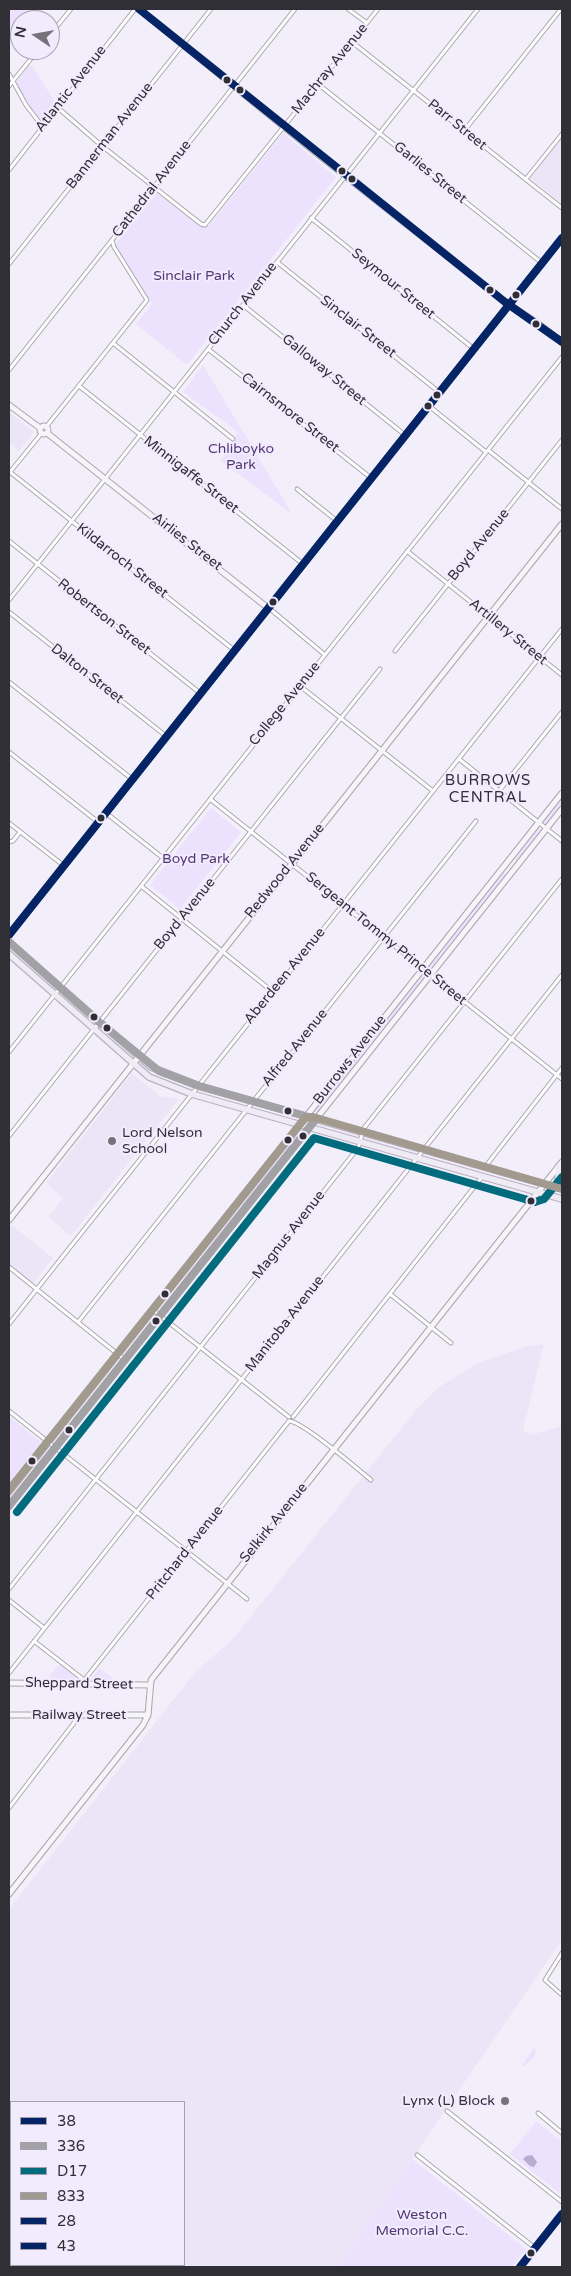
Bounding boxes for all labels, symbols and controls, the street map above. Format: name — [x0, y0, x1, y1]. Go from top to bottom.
north arrow — [10, 10, 60, 60]
street label: Machray Avenue — [288, 20, 372, 118]
text: N — [11, 25, 30, 39]
street label: Atlantic Avenue — [32, 42, 110, 136]
unlabelled marker — [222, 75, 232, 85]
street label: Bannerman Avenue — [63, 79, 157, 193]
unlabelled marker — [235, 85, 245, 95]
street label: Parr Street — [424, 96, 490, 154]
street label: Cathedral Avenue — [109, 137, 195, 241]
street label: Garlies Street — [390, 138, 470, 208]
unlabelled marker — [337, 166, 347, 176]
unlabelled marker — [347, 174, 357, 184]
street label: Seymour Street — [348, 245, 438, 323]
street label: Church Avenue — [205, 259, 281, 349]
park label: Sinclair Park — [153, 268, 235, 284]
unlabelled marker — [485, 285, 495, 295]
unlabelled marker — [511, 290, 521, 300]
street label: Sinclair Street — [317, 292, 399, 362]
unlabelled marker — [531, 319, 541, 329]
street label: Galloway Street — [278, 331, 370, 409]
street label: Cairnsmore Street — [238, 370, 342, 456]
unlabelled marker — [432, 390, 442, 400]
unlabelled marker — [423, 401, 433, 411]
street label: Minnigaffe Street — [140, 433, 242, 517]
park label: Chliboyko Park — [208, 441, 274, 474]
street label: Boyd Avenue — [445, 506, 513, 584]
street label: Airlies Street — [149, 509, 225, 575]
street label: Kildarroch Street — [73, 520, 171, 602]
street label: Robertson Street — [54, 575, 154, 659]
street label: Artillery Street — [465, 595, 551, 669]
unlabelled marker — [268, 597, 278, 607]
street label: Dalton Street — [47, 640, 127, 708]
street label: College Avenue — [246, 659, 324, 749]
district label: BURROWS CENTRAL — [444, 772, 532, 807]
unlabelled marker — [96, 813, 106, 823]
street label: Redwood Avenue — [242, 820, 328, 922]
park label: Boyd Park — [162, 851, 230, 867]
street label: Sergeant Tommy Prince Street — [302, 869, 470, 1009]
street label: Boyd Avenue — [151, 875, 219, 953]
street label: Aberdeen Avenue — [241, 924, 329, 1028]
street label: Alfred Avenue — [259, 1006, 331, 1090]
unlabelled marker — [89, 1012, 99, 1022]
street label: Burrows Avenue — [310, 1012, 390, 1108]
unlabelled marker — [102, 1023, 112, 1033]
unlabelled marker — [283, 1106, 293, 1116]
place label: Lord Nelson School — [122, 1125, 202, 1158]
unlabelled marker — [298, 1131, 308, 1141]
marker: Lord Nelson School — [106, 1135, 118, 1147]
unlabelled marker — [283, 1135, 293, 1145]
street label: Magnus Avenue — [249, 1187, 329, 1283]
unlabelled marker — [526, 1196, 536, 1206]
street label: Manitoba Avenue — [242, 1272, 328, 1376]
unlabelled marker — [160, 1289, 170, 1299]
unlabelled marker — [151, 1316, 161, 1326]
unlabelled marker — [64, 1425, 74, 1435]
unlabelled marker — [27, 1456, 37, 1466]
street label: Selkirk Avenue — [237, 1480, 311, 1566]
street label: Pritchard Avenue — [143, 1503, 227, 1603]
street label: Sheppard Street — [25, 1675, 133, 1693]
street label: Railway Street — [32, 1707, 126, 1723]
place label: Lynx (L) Block — [402, 2093, 495, 2109]
marker: Lynx (L) Block — [499, 2095, 511, 2107]
legend — [10, 2101, 185, 2266]
text: 38 — [57, 2112, 76, 2130]
text: 336 — [57, 2137, 85, 2155]
text: D17 — [57, 2162, 87, 2180]
text: 833 — [57, 2187, 85, 2205]
park label: Weston Memorial C.C. — [376, 2207, 468, 2240]
text: 28 — [57, 2212, 76, 2230]
text: 43 — [57, 2237, 76, 2255]
unlabelled marker — [526, 2248, 536, 2258]

